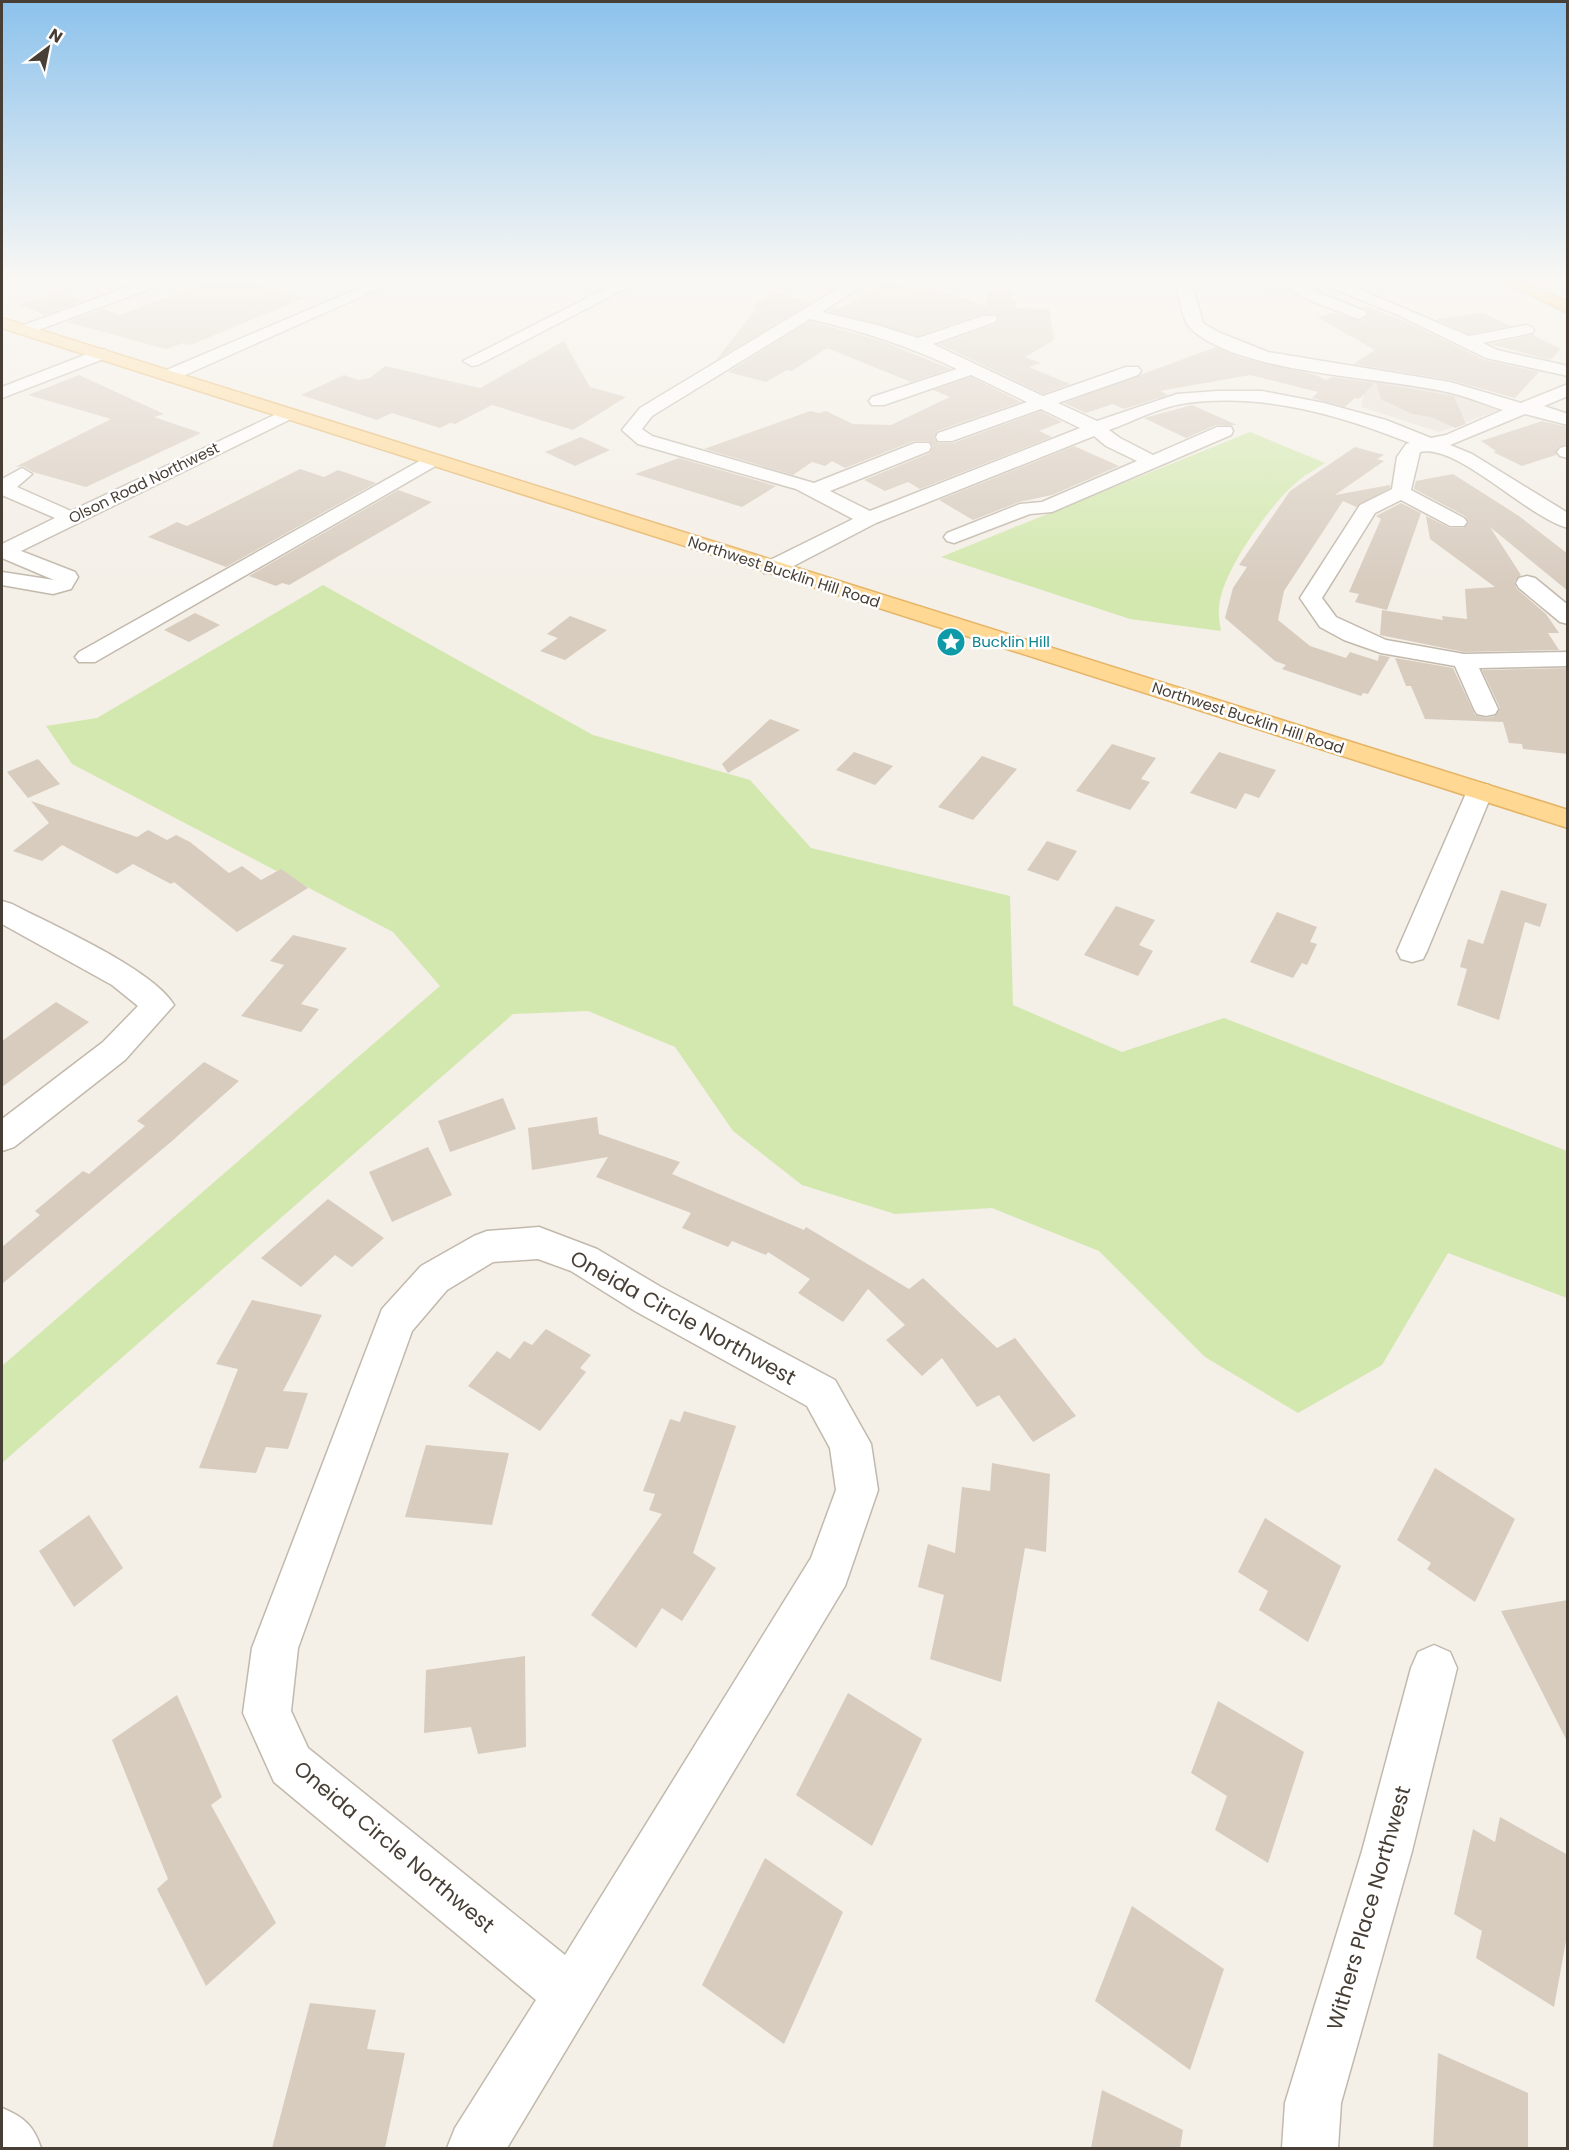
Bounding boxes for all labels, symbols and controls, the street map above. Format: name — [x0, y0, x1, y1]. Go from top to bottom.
north arrow — [18, 18, 78, 78]
text: N — [44, 23, 67, 49]
street label: Olson Road Northwest — [65, 437, 223, 528]
street label: Northwest Bucklin Hill Road — [685, 531, 883, 613]
place icon: Bucklin Hill — [935, 626, 967, 658]
place label: Bucklin Hill — [972, 631, 1050, 652]
street label: Northwest Bucklin Hill Road — [1149, 677, 1347, 759]
street label: Oneida Circle Northwest — [565, 1243, 801, 1392]
street label: Oneida Circle Northwest — [288, 1754, 501, 1939]
street label: Withers Place Northwest — [1320, 1782, 1417, 2033]

